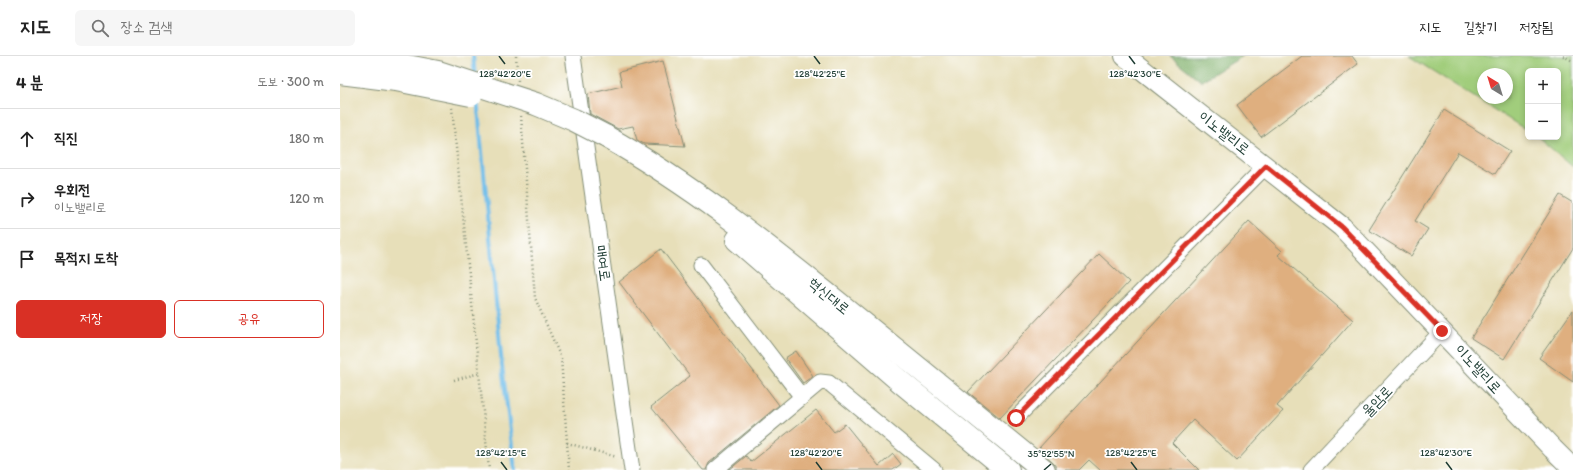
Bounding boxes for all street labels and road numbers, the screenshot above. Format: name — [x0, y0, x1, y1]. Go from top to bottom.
street label: 이노밸리로 — [1195, 107, 1253, 159]
street label: 매여로 — [592, 244, 614, 282]
street label: 혁신대로 — [805, 274, 853, 318]
street label: 이노밸리로 — [1451, 341, 1505, 397]
street label: 율암로 — [1358, 382, 1396, 420]

